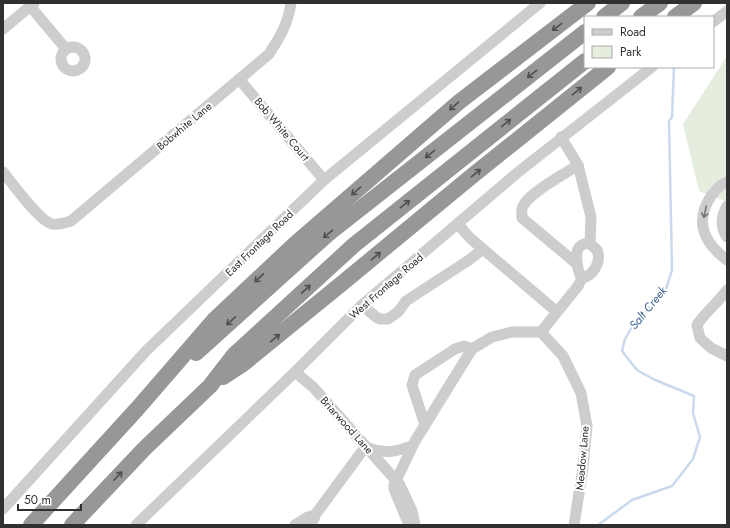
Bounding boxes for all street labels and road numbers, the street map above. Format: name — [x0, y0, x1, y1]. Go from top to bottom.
street label: Bob White Court — [251, 94, 314, 165]
street label: Bobwhite Lane — [153, 98, 215, 154]
street label: East Frontage Road — [221, 206, 297, 280]
street label: West Frontage Road — [345, 249, 427, 323]
street label: Briarwood Lane — [317, 393, 378, 458]
street label: Meadow Lane — [571, 425, 593, 491]

